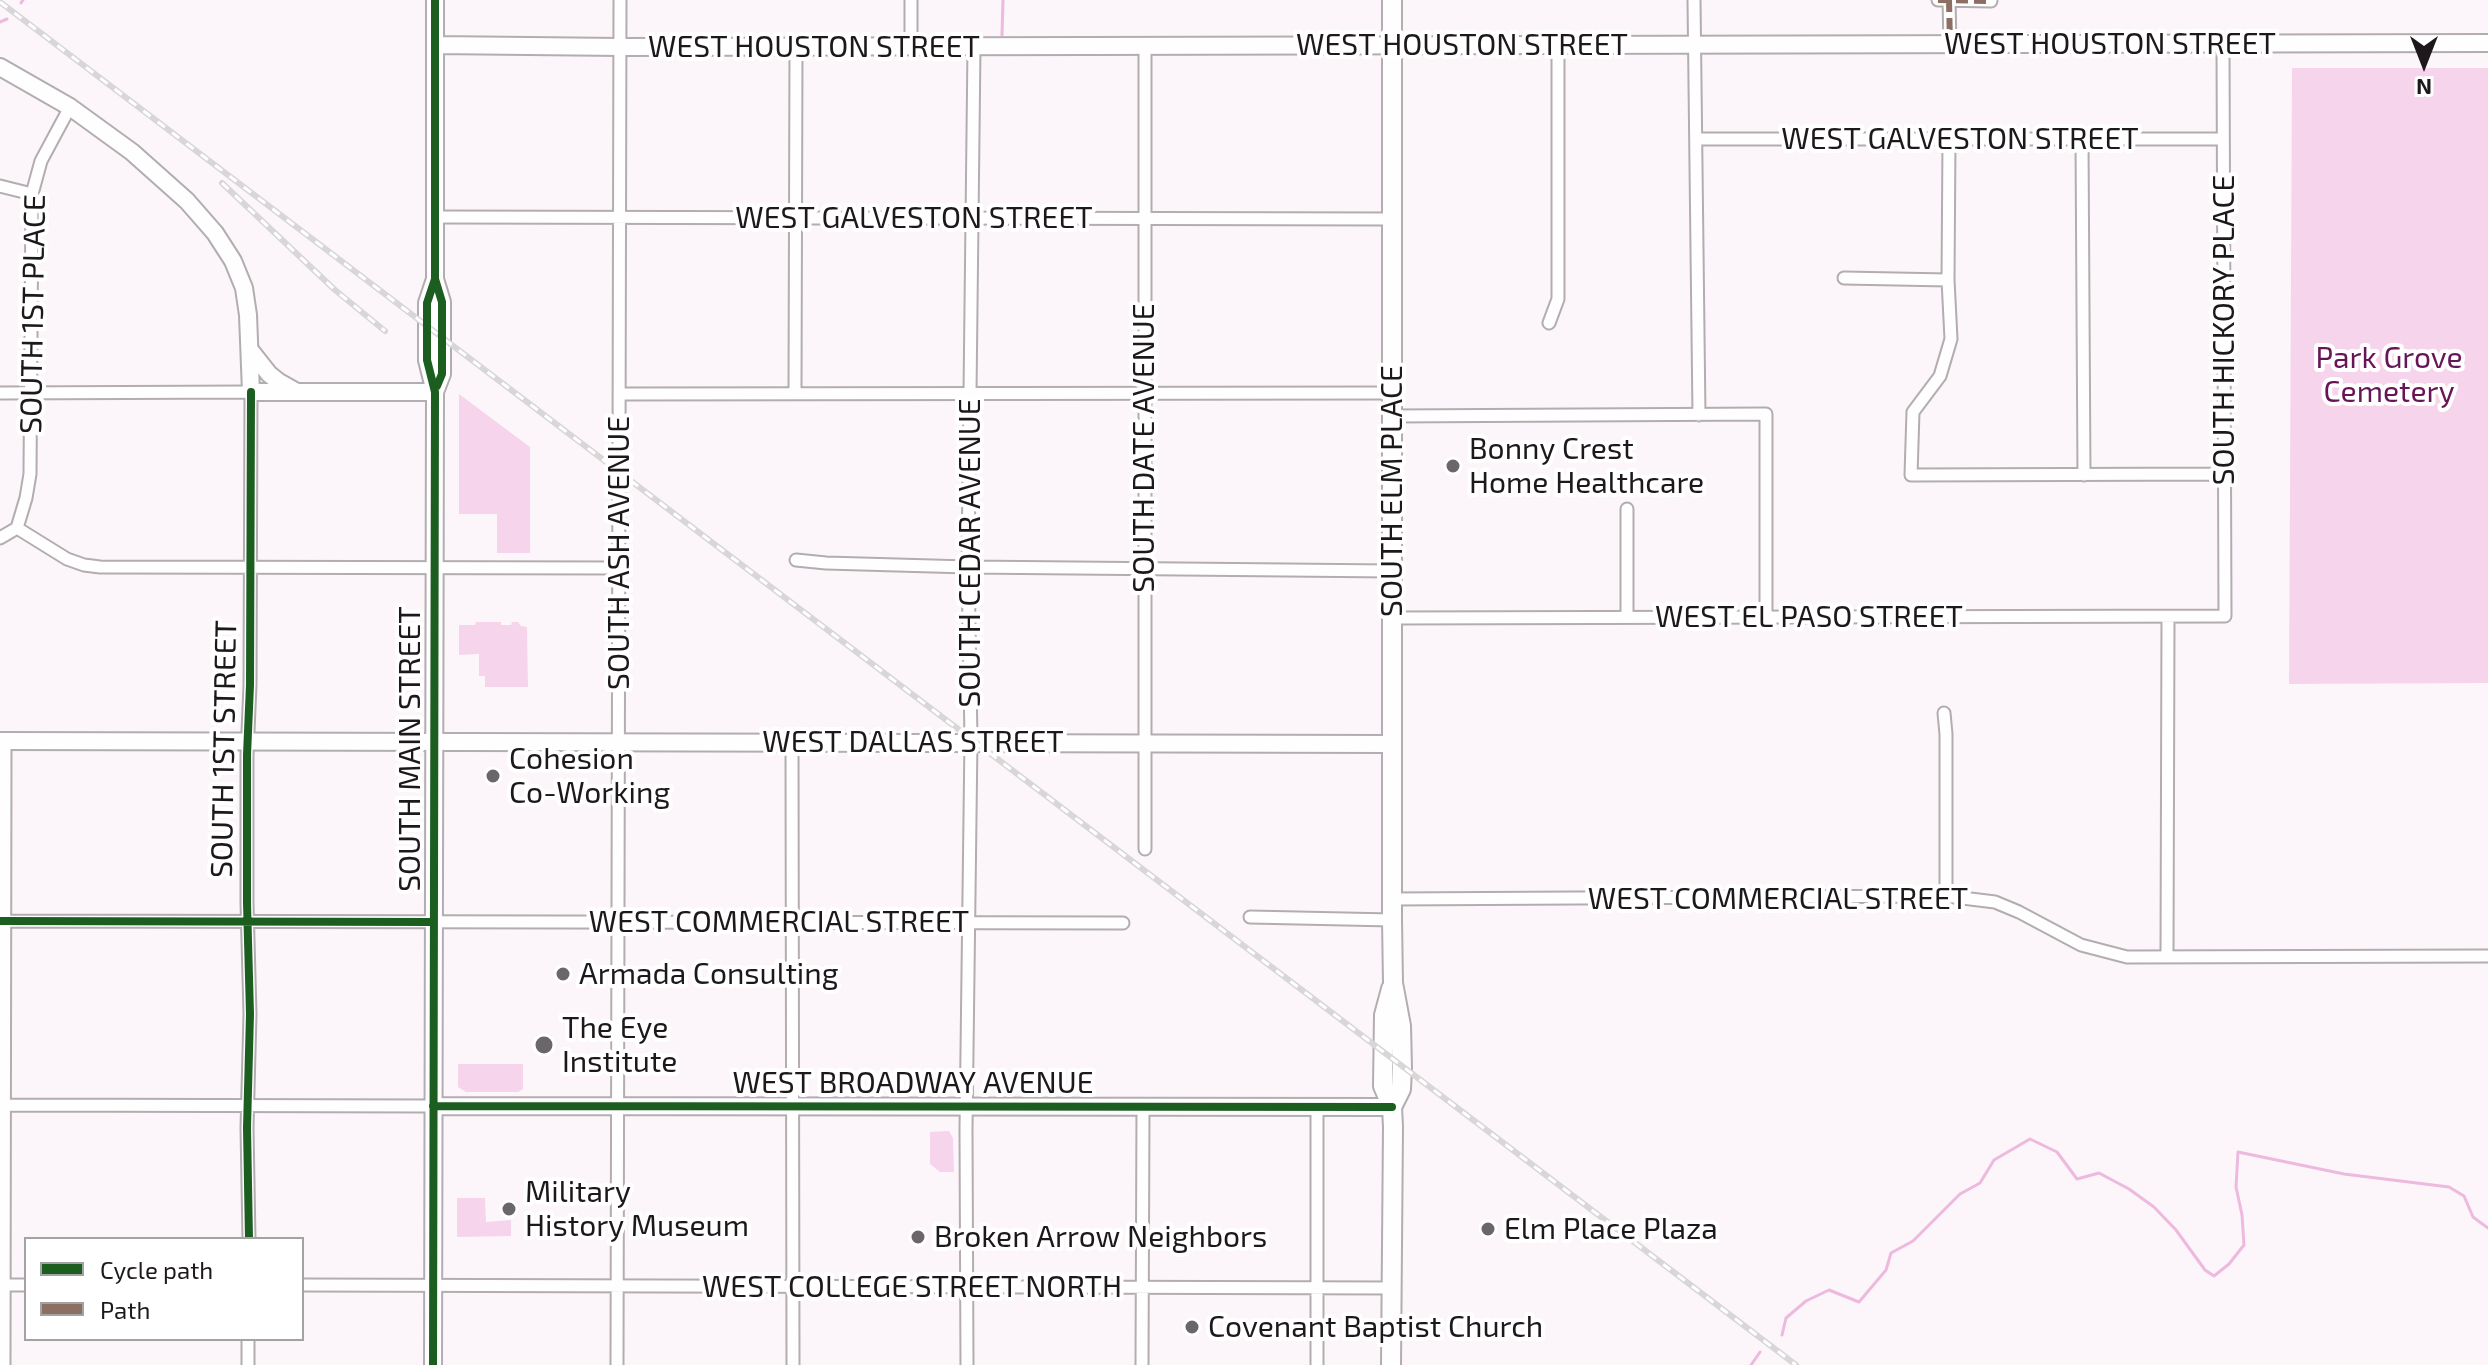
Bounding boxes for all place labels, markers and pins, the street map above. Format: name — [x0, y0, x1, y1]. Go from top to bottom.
place label: Bonny Crest Home Healthcare — [1469, 431, 1704, 502]
marker: Bonny Crest Home Healthcare — [1444, 457, 1462, 475]
place label: Cohesion Co-Working — [509, 741, 670, 812]
marker: Cohesion Co-Working — [484, 767, 502, 785]
place label: Armada Consulting — [579, 956, 838, 992]
marker: Armada Consulting — [554, 965, 572, 983]
place label: The Eye Institute — [562, 1010, 677, 1080]
marker: The Eye Institute — [533, 1034, 555, 1056]
place label: Military History Museum — [525, 1174, 749, 1244]
marker: Military History Museum — [500, 1200, 518, 1218]
place label: Elm Place Plaza — [1504, 1211, 1718, 1247]
place label: Broken Arrow Neighbors — [934, 1219, 1267, 1255]
marker: Elm Place Plaza — [1479, 1220, 1497, 1238]
marker: Broken Arrow Neighbors — [909, 1228, 927, 1246]
place label: Covenant Baptist Church — [1208, 1309, 1543, 1345]
marker: Covenant Baptist Church — [1183, 1318, 1201, 1336]

